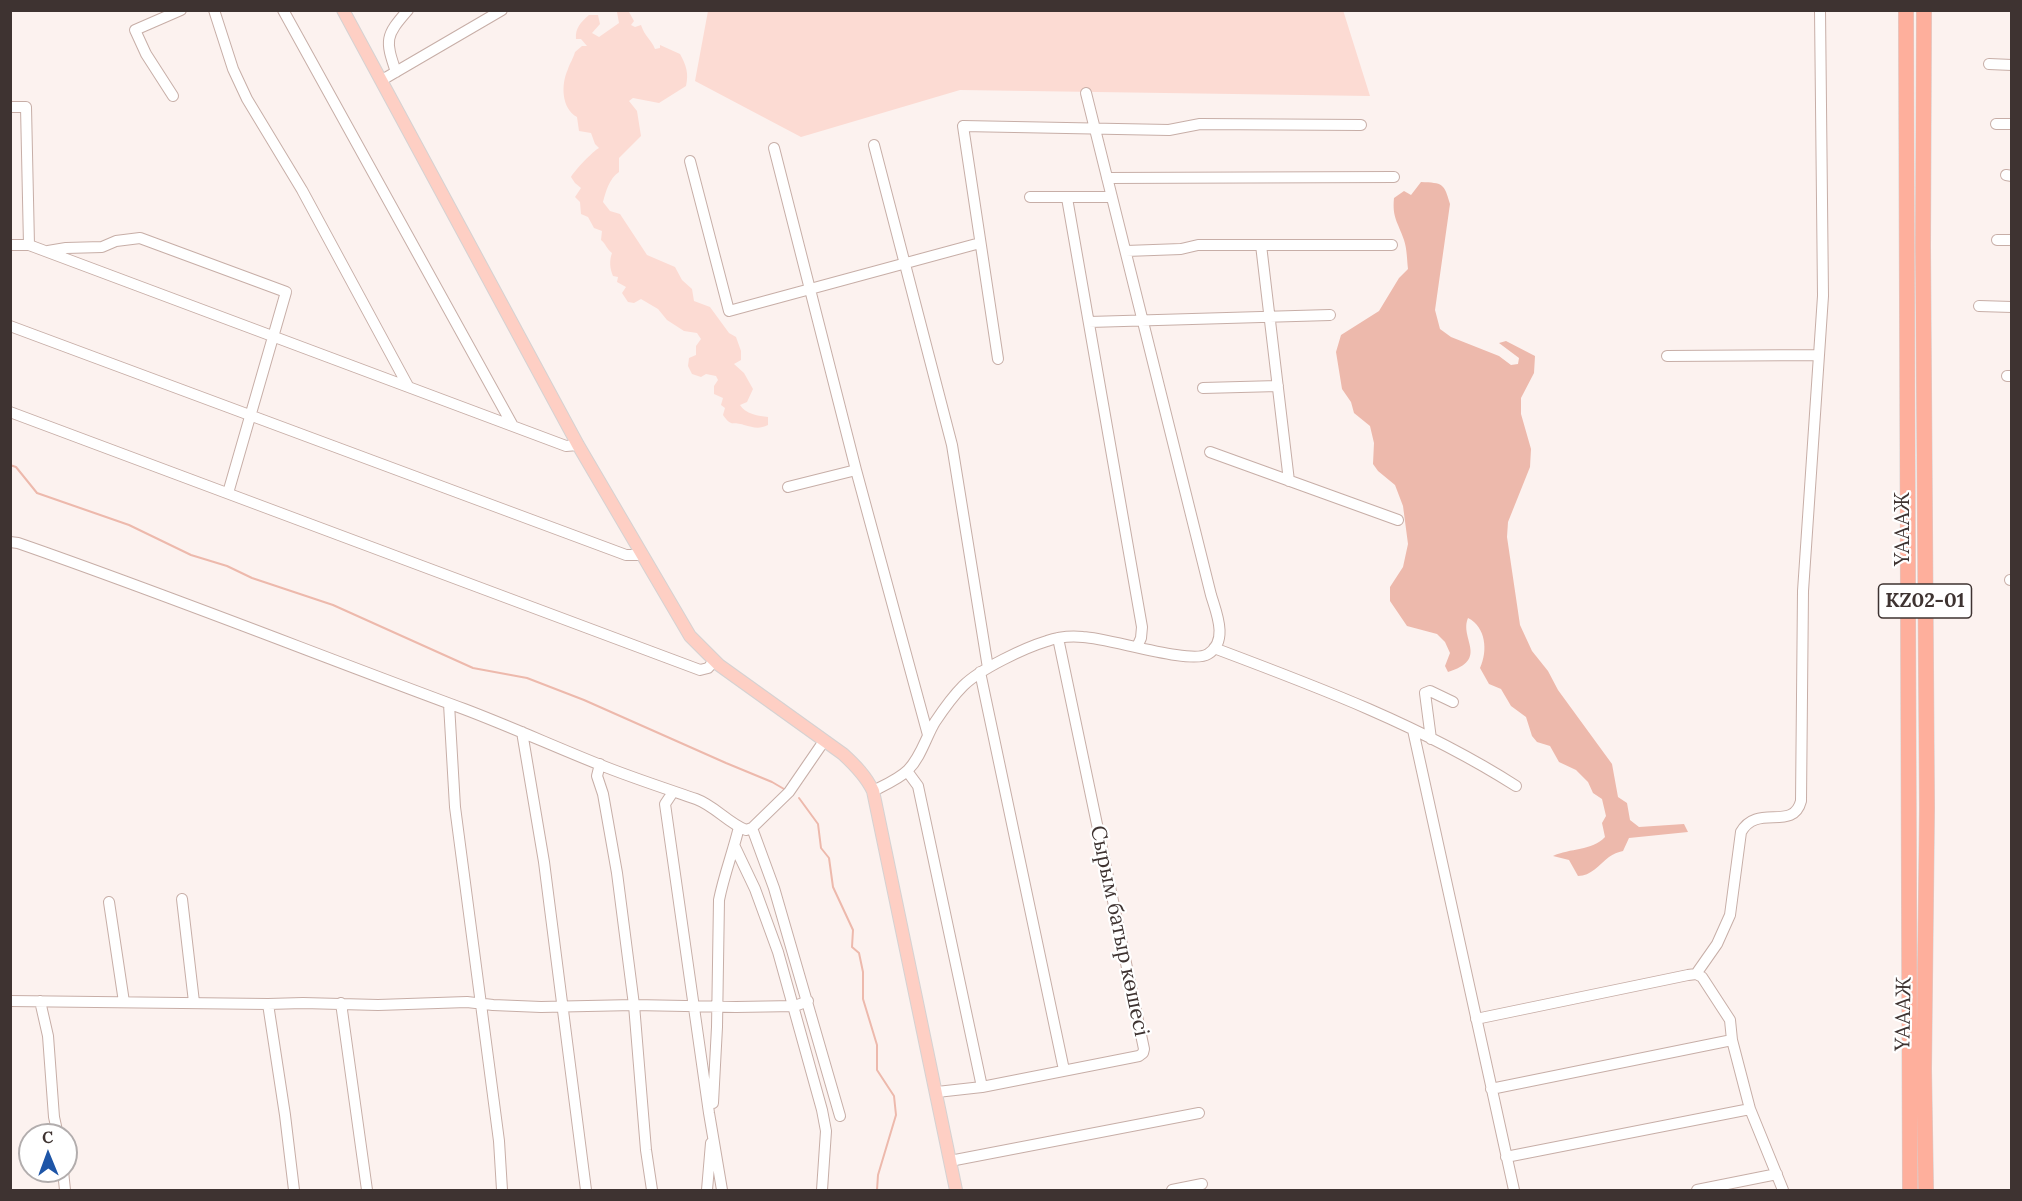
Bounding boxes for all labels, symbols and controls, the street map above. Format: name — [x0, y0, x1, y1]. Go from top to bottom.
street label: ҮАААЖ — [1890, 492, 1916, 566]
road number: KZ02-01 — [1878, 584, 1972, 618]
street label: Сырым батыр көшесі — [1084, 823, 1154, 1039]
street label: ҮАААЖ — [1891, 977, 1917, 1051]
north arrow — [18, 1123, 78, 1183]
text: С — [42, 1127, 53, 1147]

